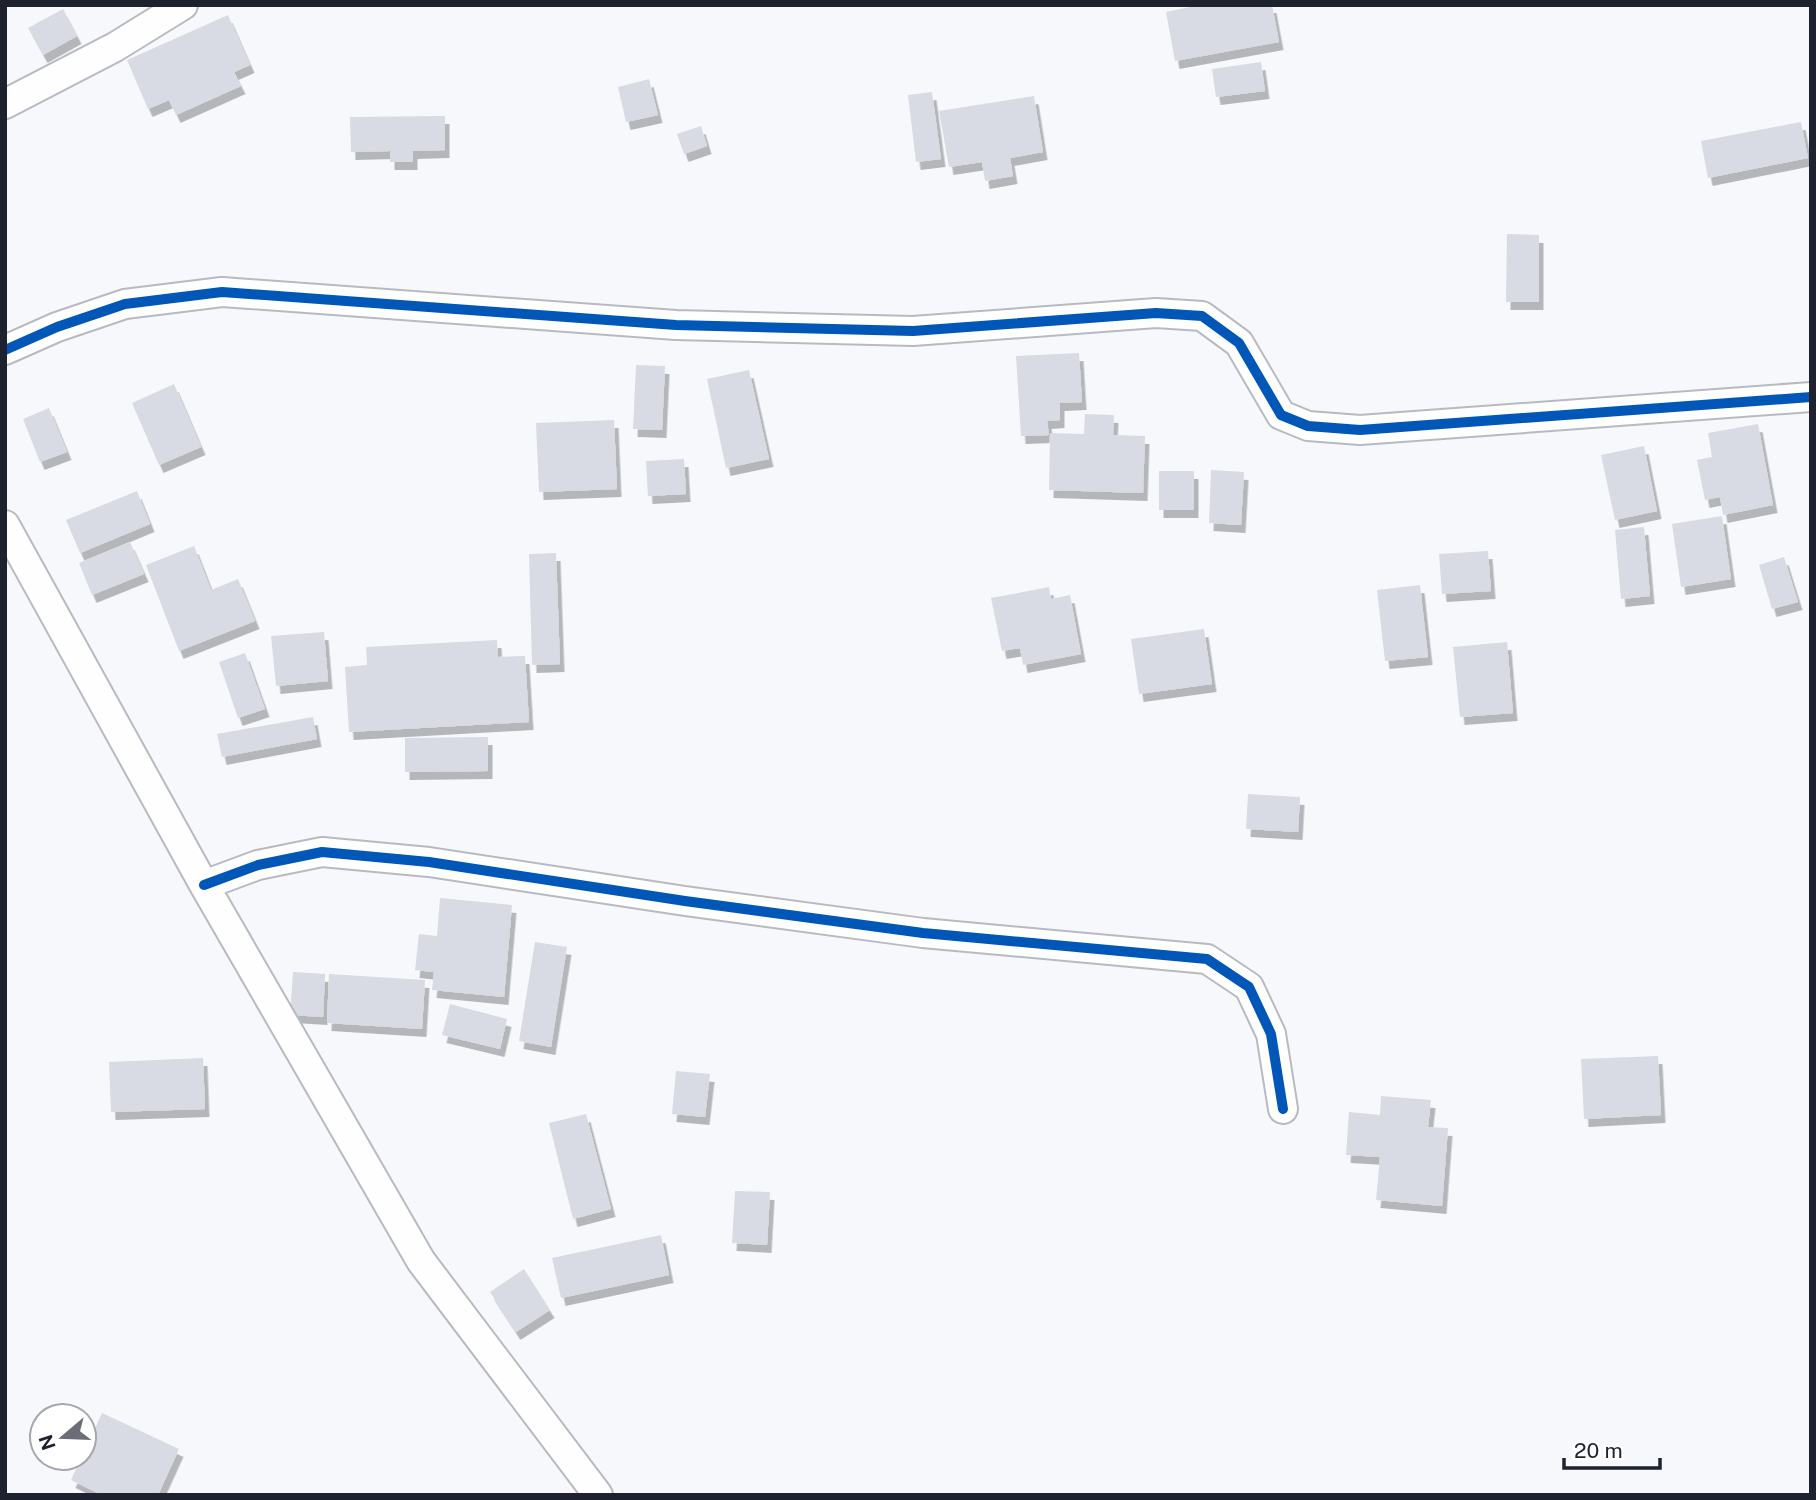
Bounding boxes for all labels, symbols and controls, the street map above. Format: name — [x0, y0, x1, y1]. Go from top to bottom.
north arrow — [28, 1402, 98, 1472]
scale bar — [1564, 1426, 1660, 1470]
text: N — [34, 1432, 60, 1453]
text: 20 m — [1574, 1438, 1623, 1463]

